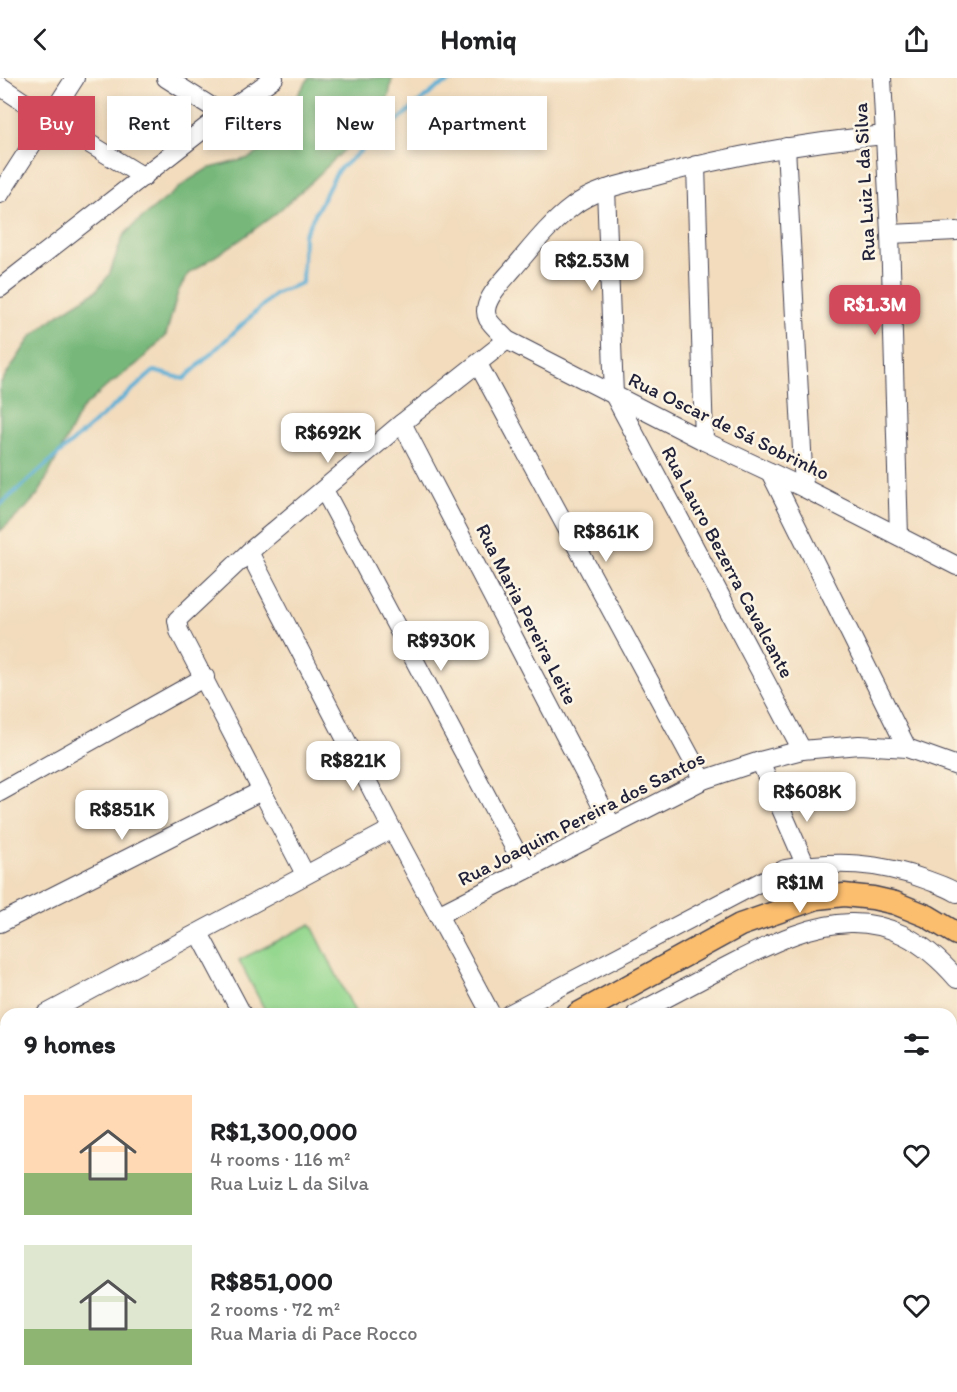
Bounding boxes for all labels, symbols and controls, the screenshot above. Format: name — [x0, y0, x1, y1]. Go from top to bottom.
icon: back — [24, 23, 57, 56]
text: Homiq — [441, 23, 516, 56]
icon: share — [900, 23, 933, 56]
chip: Buy — [18, 96, 95, 150]
chip: Rent — [107, 96, 191, 150]
chip: Filters — [203, 96, 303, 150]
chip: New — [315, 96, 395, 150]
chip: Apartment — [407, 96, 547, 150]
street label: Rua Luiz L da Silva — [848, 102, 880, 262]
pin: R$2.53M — [537, 241, 647, 292]
text: R$2.53M — [554, 248, 630, 272]
pin: R$1.3M — [826, 285, 924, 336]
text: R$1.3M — [843, 292, 907, 316]
street label: Rua Oscar de Sá Sobrinho — [625, 367, 833, 485]
pin: R$692K — [279, 413, 377, 464]
text: R$692K — [295, 420, 361, 444]
street label: Rua Lauro Bezerra Cavalcante — [657, 442, 799, 682]
pin: R$861K — [557, 512, 655, 563]
text: R$861K — [573, 519, 639, 543]
street label: Rua Maria Pereira Leite — [471, 520, 583, 708]
pin: R$930K — [392, 621, 490, 672]
text: R$930K — [407, 628, 475, 652]
pin: R$821K — [304, 741, 402, 792]
street label: Rua Joaquim Pereira dos Santos — [454, 745, 708, 891]
text: R$821K — [320, 748, 386, 772]
pin: R$608K — [758, 772, 856, 823]
text: R$608K — [773, 779, 841, 803]
pin: R$851K — [73, 790, 171, 841]
text: R$851K — [89, 797, 155, 821]
pin: R$1M — [764, 863, 836, 914]
text: R$1M — [776, 870, 824, 894]
text: 9 homes — [24, 1028, 116, 1060]
icon: filters — [900, 1028, 933, 1061]
text: R$1,300,000 — [210, 1115, 358, 1147]
icon: home — [72, 1119, 144, 1191]
icon: heart — [900, 1139, 933, 1172]
text: 4 rooms · 116 m² — [210, 1147, 350, 1171]
text: Rua Luiz L da Silva — [210, 1171, 369, 1195]
text: R$851,000 — [210, 1265, 333, 1297]
icon: home — [72, 1269, 144, 1341]
icon: heart — [900, 1289, 933, 1322]
text: 2 rooms · 72 m² — [210, 1297, 340, 1321]
text: Rua Maria di Pace Rocco — [210, 1321, 418, 1345]

